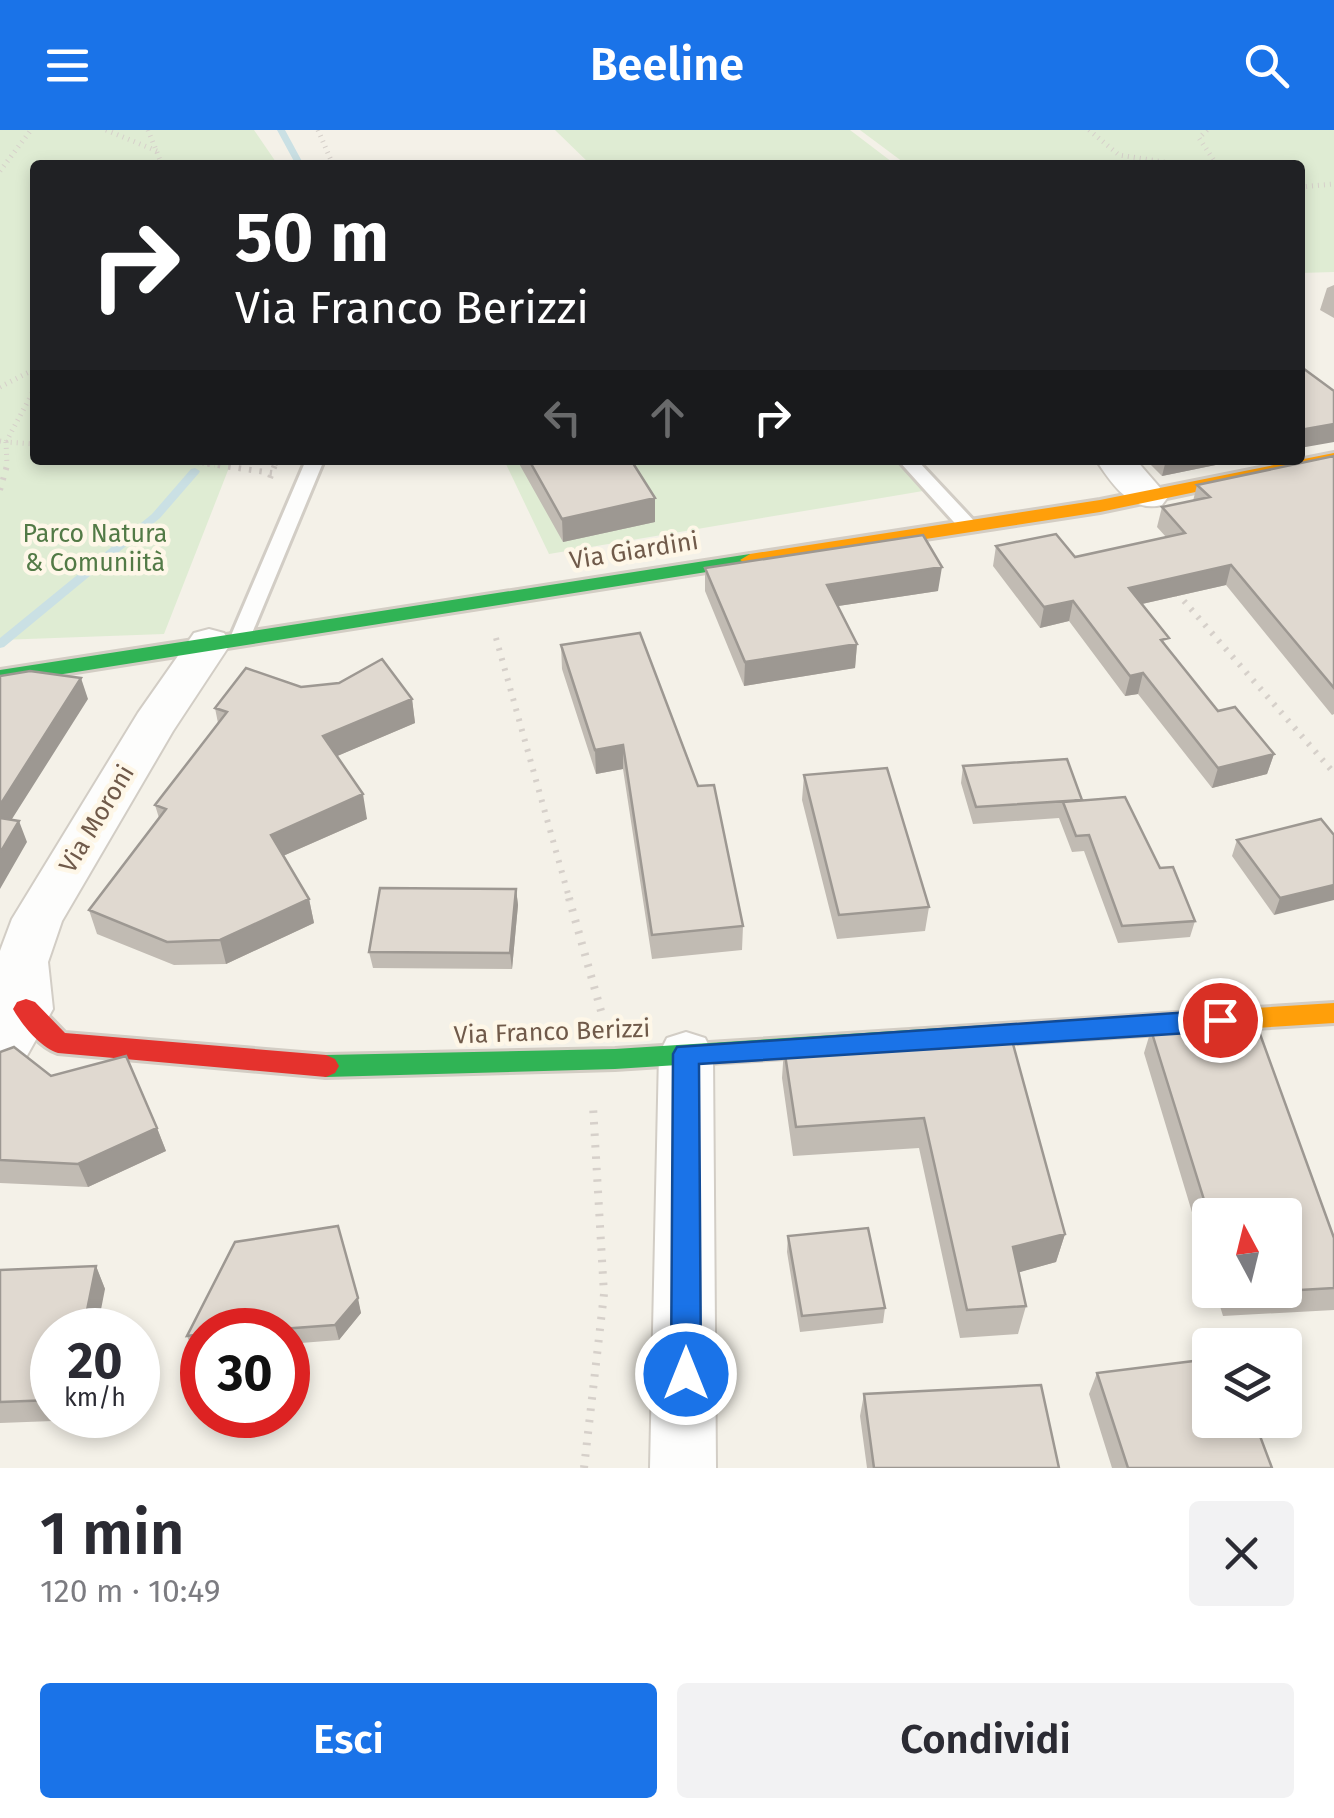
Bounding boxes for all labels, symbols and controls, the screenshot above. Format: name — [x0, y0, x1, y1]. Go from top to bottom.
icon: menu — [40, 38, 95, 93]
text: Beeline — [590, 38, 744, 92]
icon: search — [1239, 38, 1294, 93]
text: 50 m — [235, 196, 389, 280]
icon: right — [70, 200, 200, 330]
text: Via Franco Berizzi — [235, 281, 589, 335]
icon: left — [535, 390, 590, 445]
icon: ahead — [640, 390, 695, 445]
icon: right — [745, 390, 800, 445]
park label: Parco Natura & Comuniità — [23, 519, 167, 578]
street label: Via Giardini — [567, 526, 701, 576]
street label: Via Moroni — [53, 760, 141, 878]
pin — [1178, 978, 1263, 1063]
icon: arrive — [1193, 993, 1248, 1048]
street label: Via Franco Berizzi — [453, 1014, 651, 1050]
north arrow — [1192, 1198, 1302, 1308]
map controls — [1192, 1198, 1302, 1438]
speed limit sign: 30 — [180, 1308, 310, 1438]
position arrow — [634, 1322, 738, 1426]
button: layers — [1192, 1328, 1302, 1438]
text: 20 — [67, 1331, 123, 1391]
text: km/h — [64, 1383, 126, 1413]
text: 1 min — [40, 1498, 185, 1570]
button: close — [1189, 1501, 1294, 1606]
text: 120 m · 10:49 — [40, 1572, 221, 1610]
button: Esci — [40, 1683, 657, 1798]
button: Condividi — [677, 1683, 1294, 1798]

